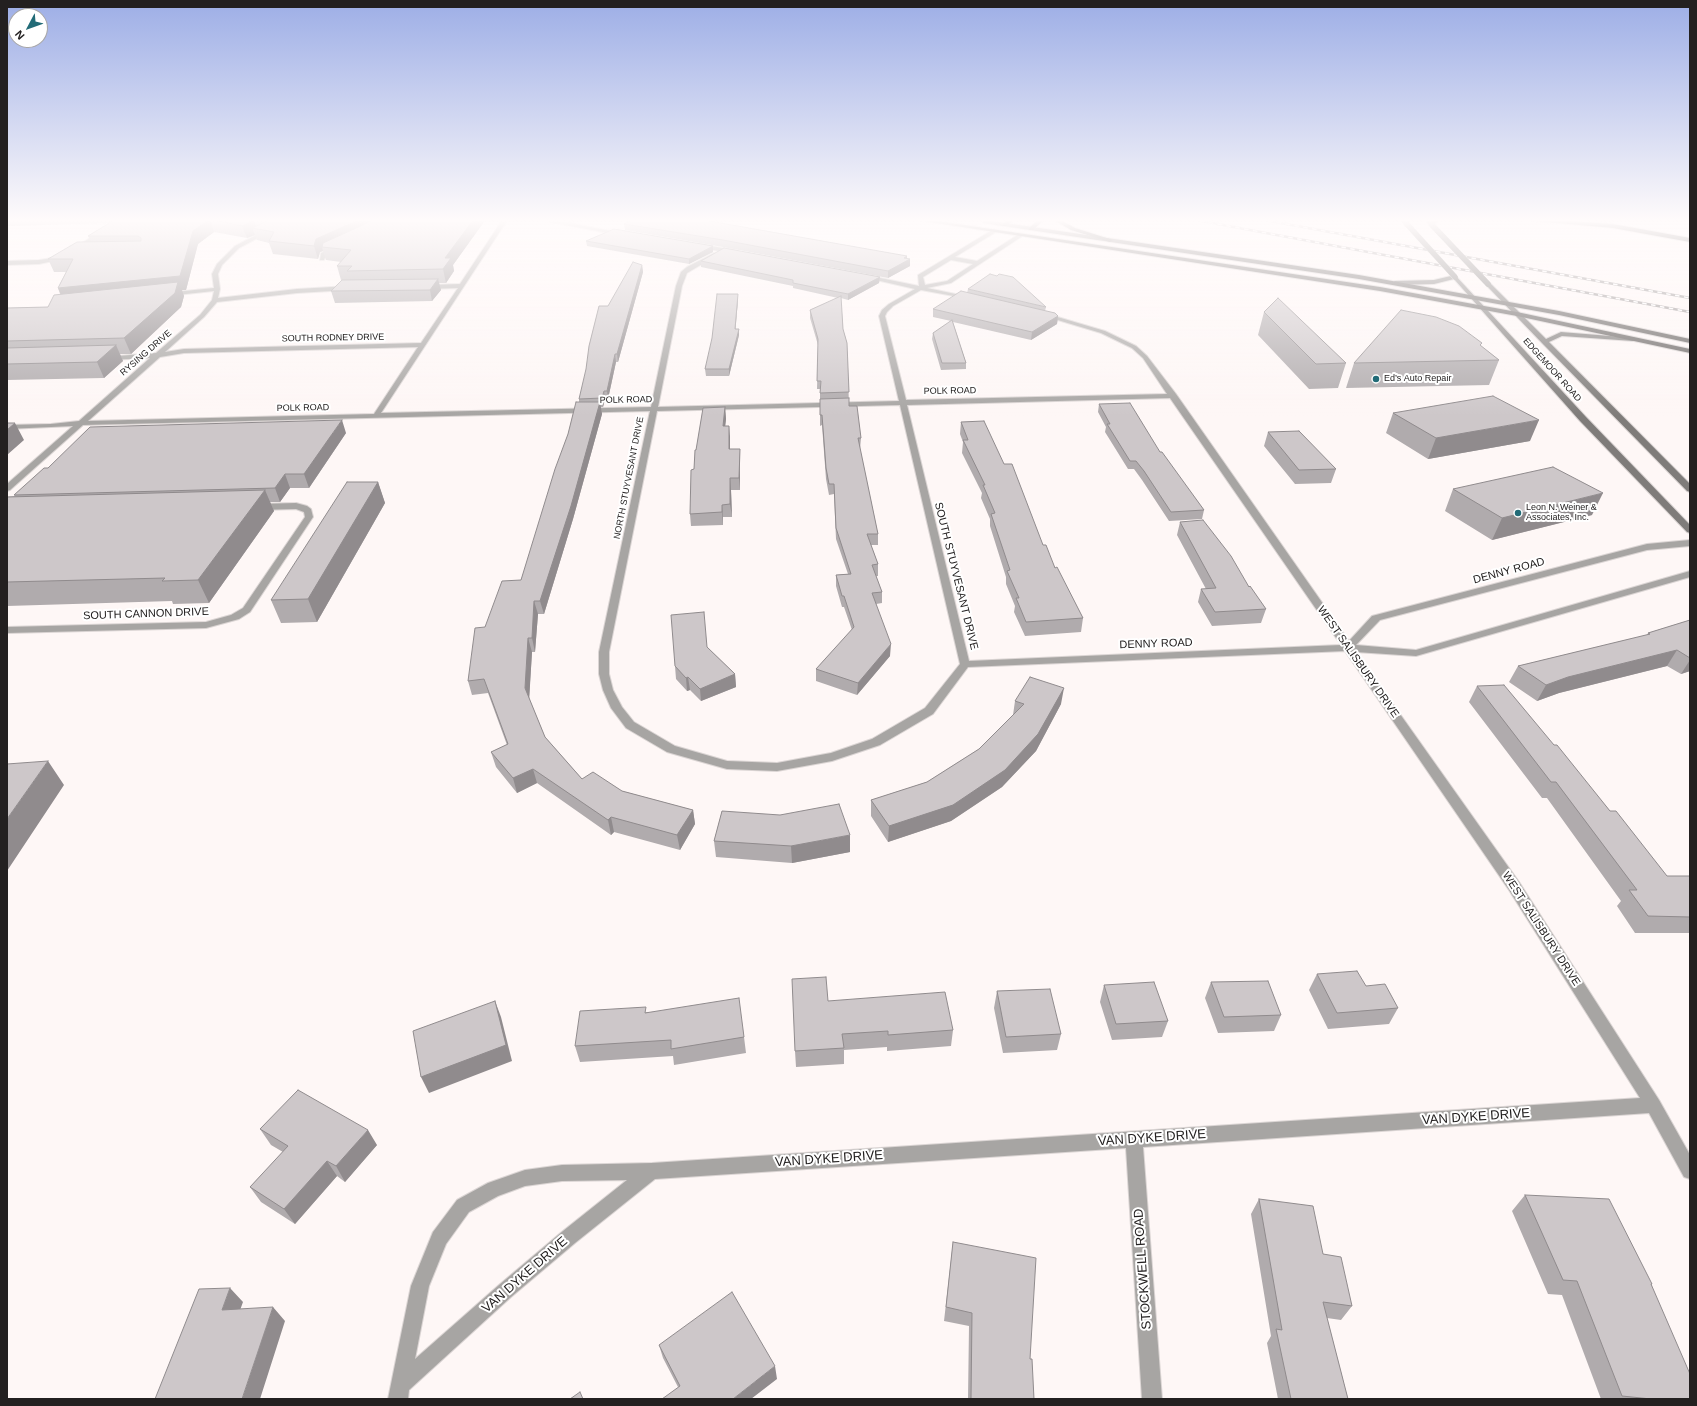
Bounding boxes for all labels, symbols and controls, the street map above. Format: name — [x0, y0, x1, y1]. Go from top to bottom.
north arrow — [8, 8, 48, 48]
text: N — [13, 28, 27, 42]
street label: RYSING DRIVE — [118, 328, 174, 378]
street label: SOUTH RODNEY DRIVE — [282, 332, 384, 344]
street label: EDGEMOOR ROAD — [1521, 336, 1583, 404]
marker: Ed’s Auto Repair — [1371, 374, 1381, 384]
place label: Ed’s Auto Repair — [1384, 374, 1451, 384]
street label: POLK ROAD — [924, 385, 976, 397]
street label: POLK ROAD — [600, 394, 652, 406]
street label: POLK ROAD — [277, 402, 329, 414]
street label: NORTH STUYVESANT DRIVE — [612, 416, 646, 540]
street label: SOUTH STUYVESANT DRIVE — [931, 501, 981, 651]
place label: Leon N. Weiner & Associates, Inc. — [1526, 503, 1597, 524]
marker: Leon N. Weiner & Associates, Inc. — [1513, 508, 1523, 518]
street label: DENNY ROAD — [1472, 555, 1546, 587]
street label: WEST SALISBURY DRIVE — [1314, 604, 1402, 720]
street label: SOUTH CANNON DRIVE — [83, 605, 209, 623]
street label: DENNY ROAD — [1119, 636, 1193, 652]
street label: WEST SALISBURY DRIVE — [1499, 870, 1583, 988]
street label: VAN DYKE DRIVE — [1422, 1105, 1530, 1129]
street label: VAN DYKE DRIVE — [1098, 1126, 1206, 1150]
street label: VAN DYKE DRIVE — [775, 1147, 883, 1171]
street label: STOCKWELL ROAD — [1131, 1208, 1155, 1330]
street label: VAN DYKE DRIVE — [479, 1234, 571, 1316]

